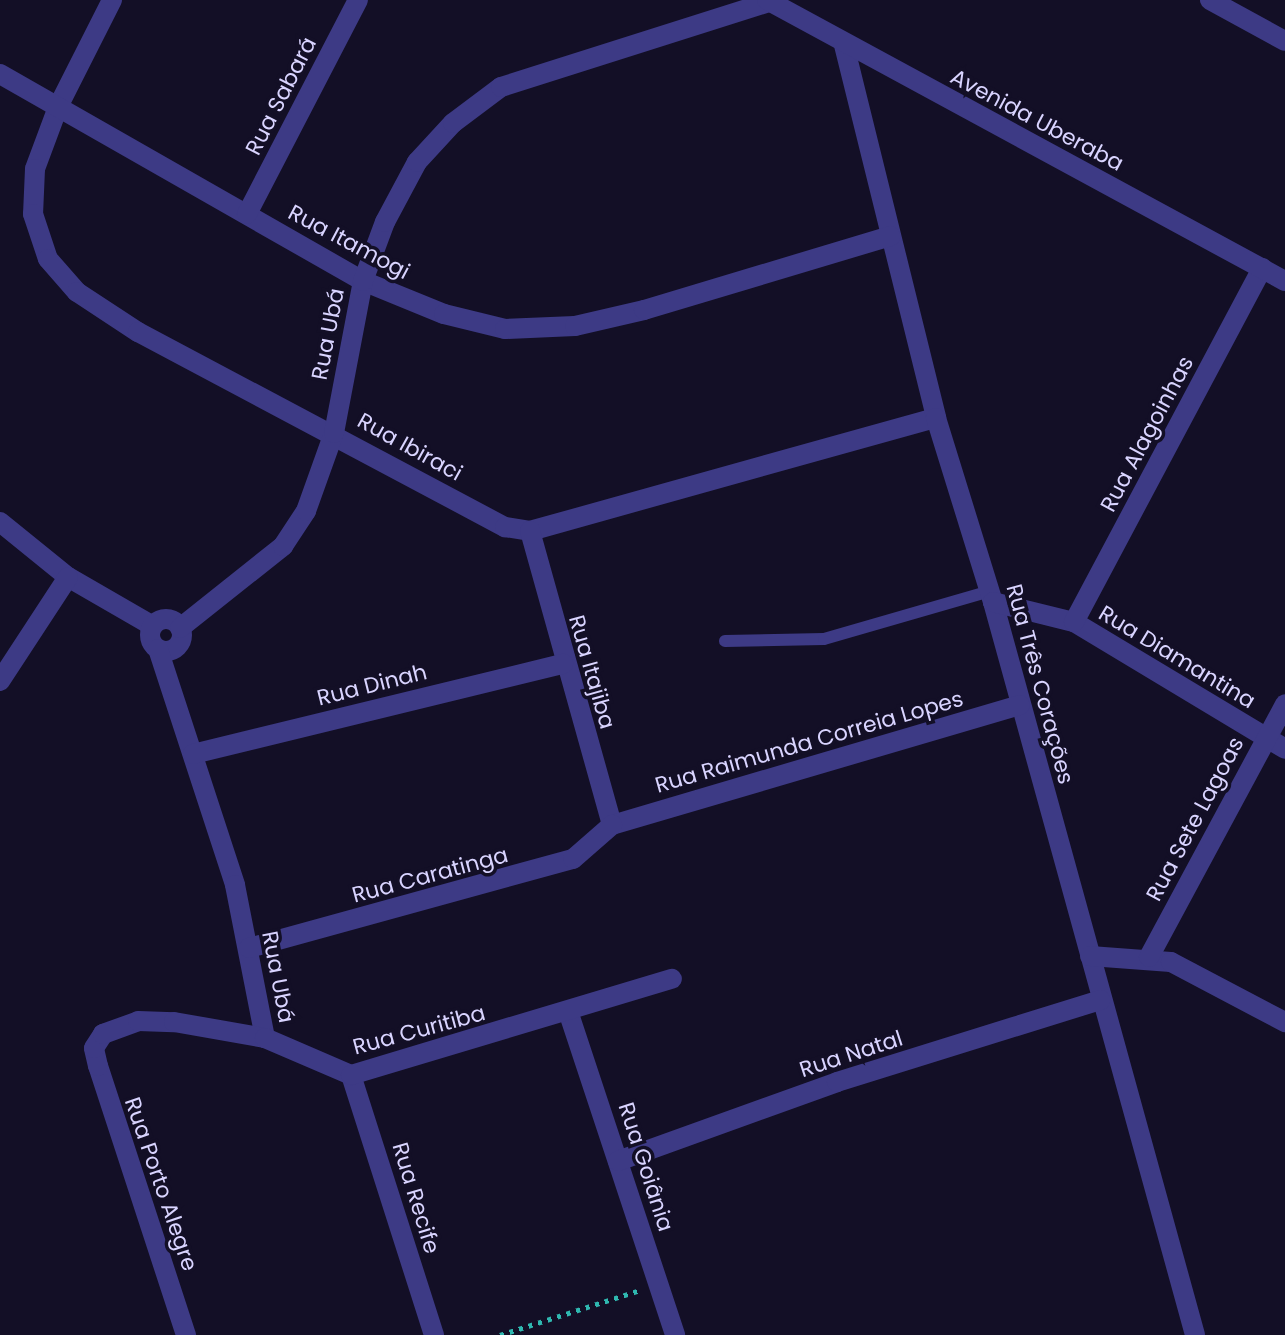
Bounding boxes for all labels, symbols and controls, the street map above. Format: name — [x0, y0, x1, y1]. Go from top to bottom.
street label: Rua Sabará — [240, 33, 322, 159]
street label: Avenida Uberaba — [946, 63, 1128, 177]
street label: Rua Itamogi — [284, 199, 414, 285]
street label: Rua Ubá — [306, 286, 350, 382]
street label: Rua Alagoinhas — [1095, 352, 1199, 516]
street label: Rua Ibiraci — [353, 407, 467, 487]
street label: Rua Três Corações — [1001, 581, 1079, 787]
street label: Rua Diamantina — [1094, 600, 1260, 714]
street label: Rua Itajiba — [563, 612, 621, 732]
street label: Rua Dinah — [314, 659, 430, 711]
street label: Rua Raimunda Correia Lopes — [652, 685, 966, 799]
street label: Rua Sete Lagoas — [1141, 732, 1249, 906]
street label: Rua Caratinga — [349, 841, 511, 909]
street label: Rua Ubá — [256, 929, 300, 1025]
street label: Rua Curitiba — [350, 1000, 488, 1060]
street label: Rua Natal — [796, 1025, 906, 1083]
street label: Rua Porto Alegre — [119, 1094, 203, 1274]
street label: Rua Goiânia — [613, 1099, 679, 1235]
street label: Rua Recife — [387, 1139, 445, 1257]

